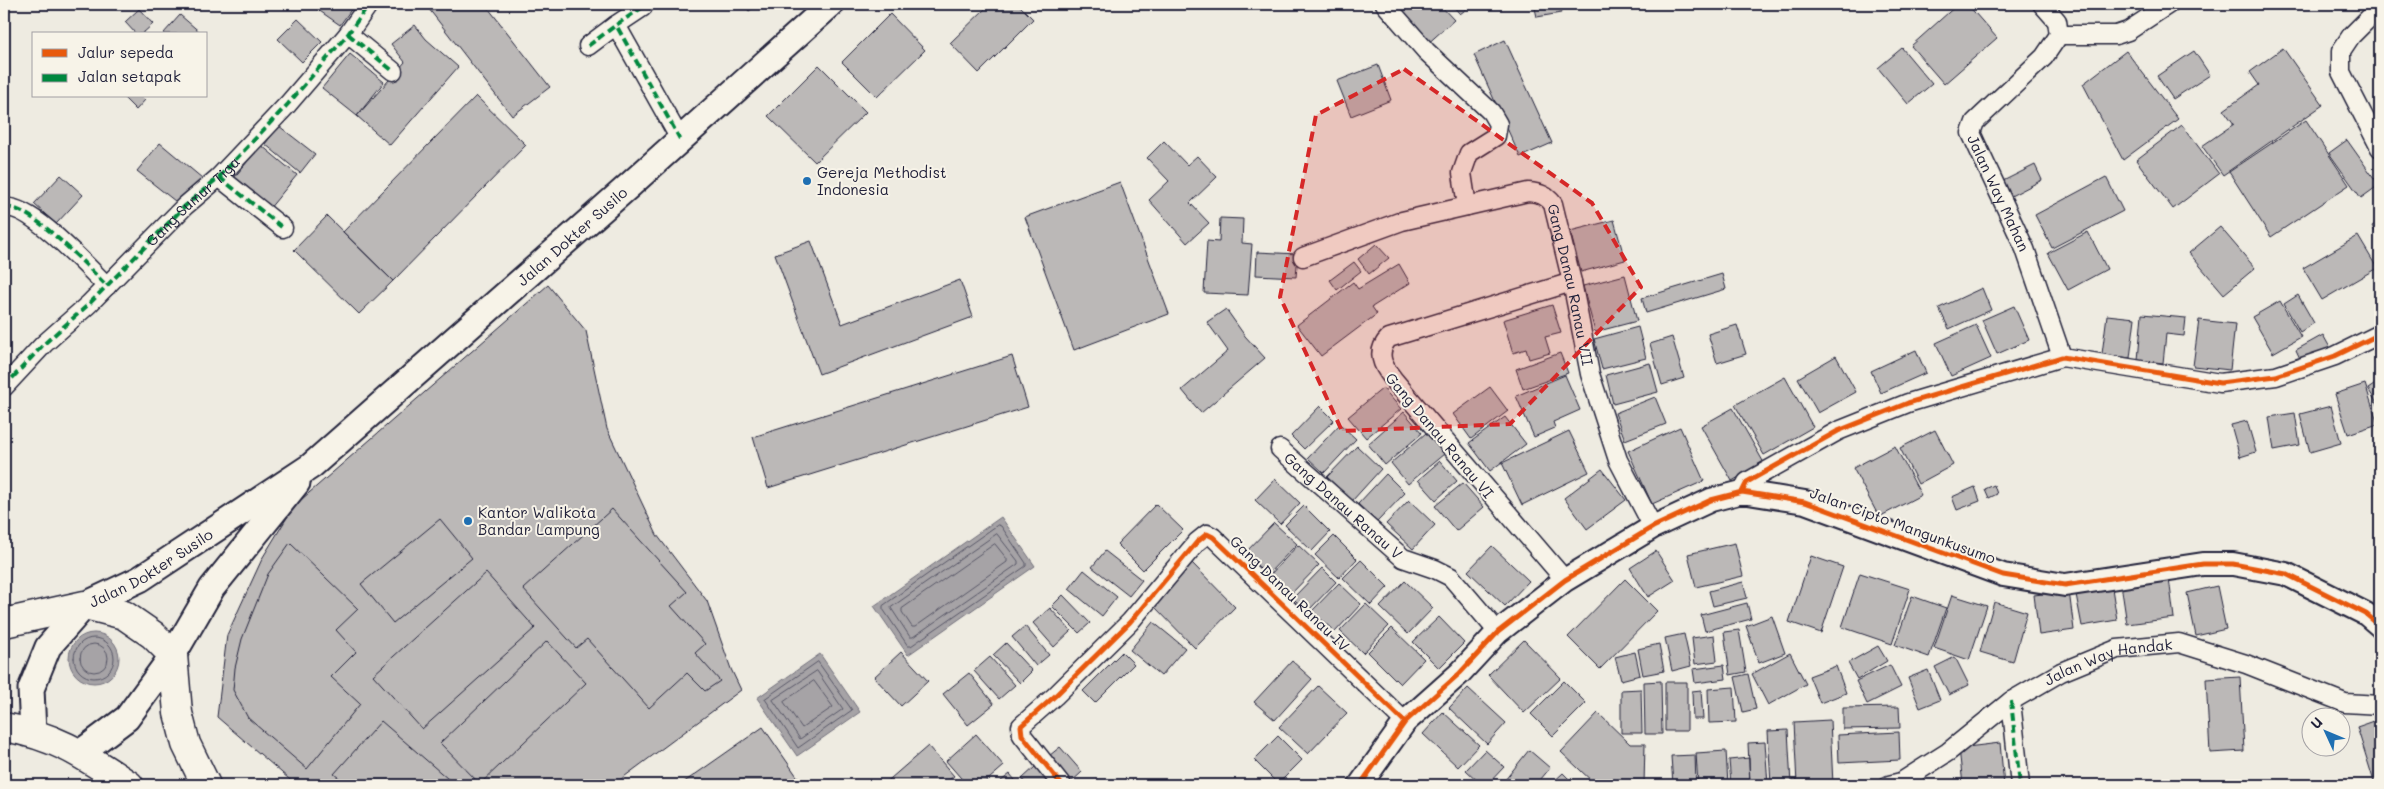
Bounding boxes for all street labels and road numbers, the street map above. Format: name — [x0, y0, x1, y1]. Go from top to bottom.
street label: Jalan Way Mahan — [1963, 131, 2035, 254]
street label: Gang Sumur Tiga — [141, 152, 244, 250]
street label: Jalan Dokter Susilo — [513, 182, 631, 290]
street label: Gang Danau Ranau VII — [1543, 202, 1598, 368]
street label: Gang Danau Ranau VI — [1381, 368, 1499, 502]
street label: Gang Danau Ranau V — [1280, 447, 1407, 563]
street label: Jalan Cipto Mangunkusumo — [1807, 482, 1999, 568]
street label: Jalan Dokter Susilo — [86, 524, 217, 612]
street label: Gang Danau Ranau IV — [1226, 531, 1354, 655]
street label: Jalan Way Handak — [2040, 634, 2173, 690]

